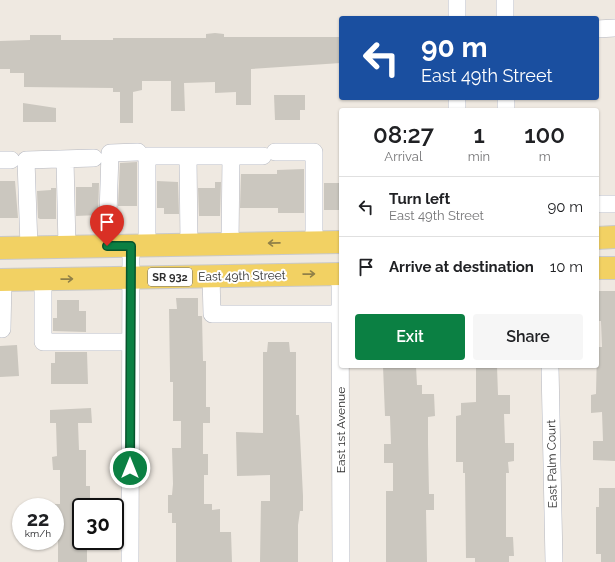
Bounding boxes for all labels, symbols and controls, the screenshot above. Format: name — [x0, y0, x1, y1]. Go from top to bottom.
text: 90 m — [421, 31, 487, 64]
icon: left — [355, 32, 407, 84]
text: East 49th Street — [421, 65, 552, 86]
text: 08:27 — [373, 120, 434, 149]
text: 1 — [473, 120, 485, 149]
text: 100 — [524, 120, 565, 149]
text: Arrival — [384, 149, 422, 164]
text: min — [468, 149, 490, 164]
text: m — [539, 149, 551, 164]
text: Turn left — [389, 190, 450, 208]
icon: left — [355, 196, 377, 218]
text: 90 m — [547, 198, 583, 216]
pin — [90, 205, 124, 246]
text: East 49th Street — [389, 208, 484, 223]
icon: arrive — [96, 211, 118, 233]
one-way arrow — [268, 239, 281, 247]
icon: arrive — [355, 256, 377, 278]
text: Arrive at destination — [389, 258, 534, 276]
text: 10 m — [550, 258, 583, 276]
road number: SR 932 — [148, 268, 192, 286]
street label: East 49th Street — [198, 268, 286, 284]
one-way arrow — [302, 270, 315, 278]
one-way arrow — [60, 275, 73, 283]
button: Exit — [355, 314, 465, 360]
button: Share — [473, 314, 583, 360]
street label: East 1st Avenue — [334, 387, 348, 473]
street label: East Palm Court — [544, 420, 560, 508]
position arrow — [109, 447, 151, 489]
speed limit sign: 30 — [72, 498, 124, 550]
text: 22 — [27, 507, 49, 531]
text: km/h — [25, 528, 51, 539]

